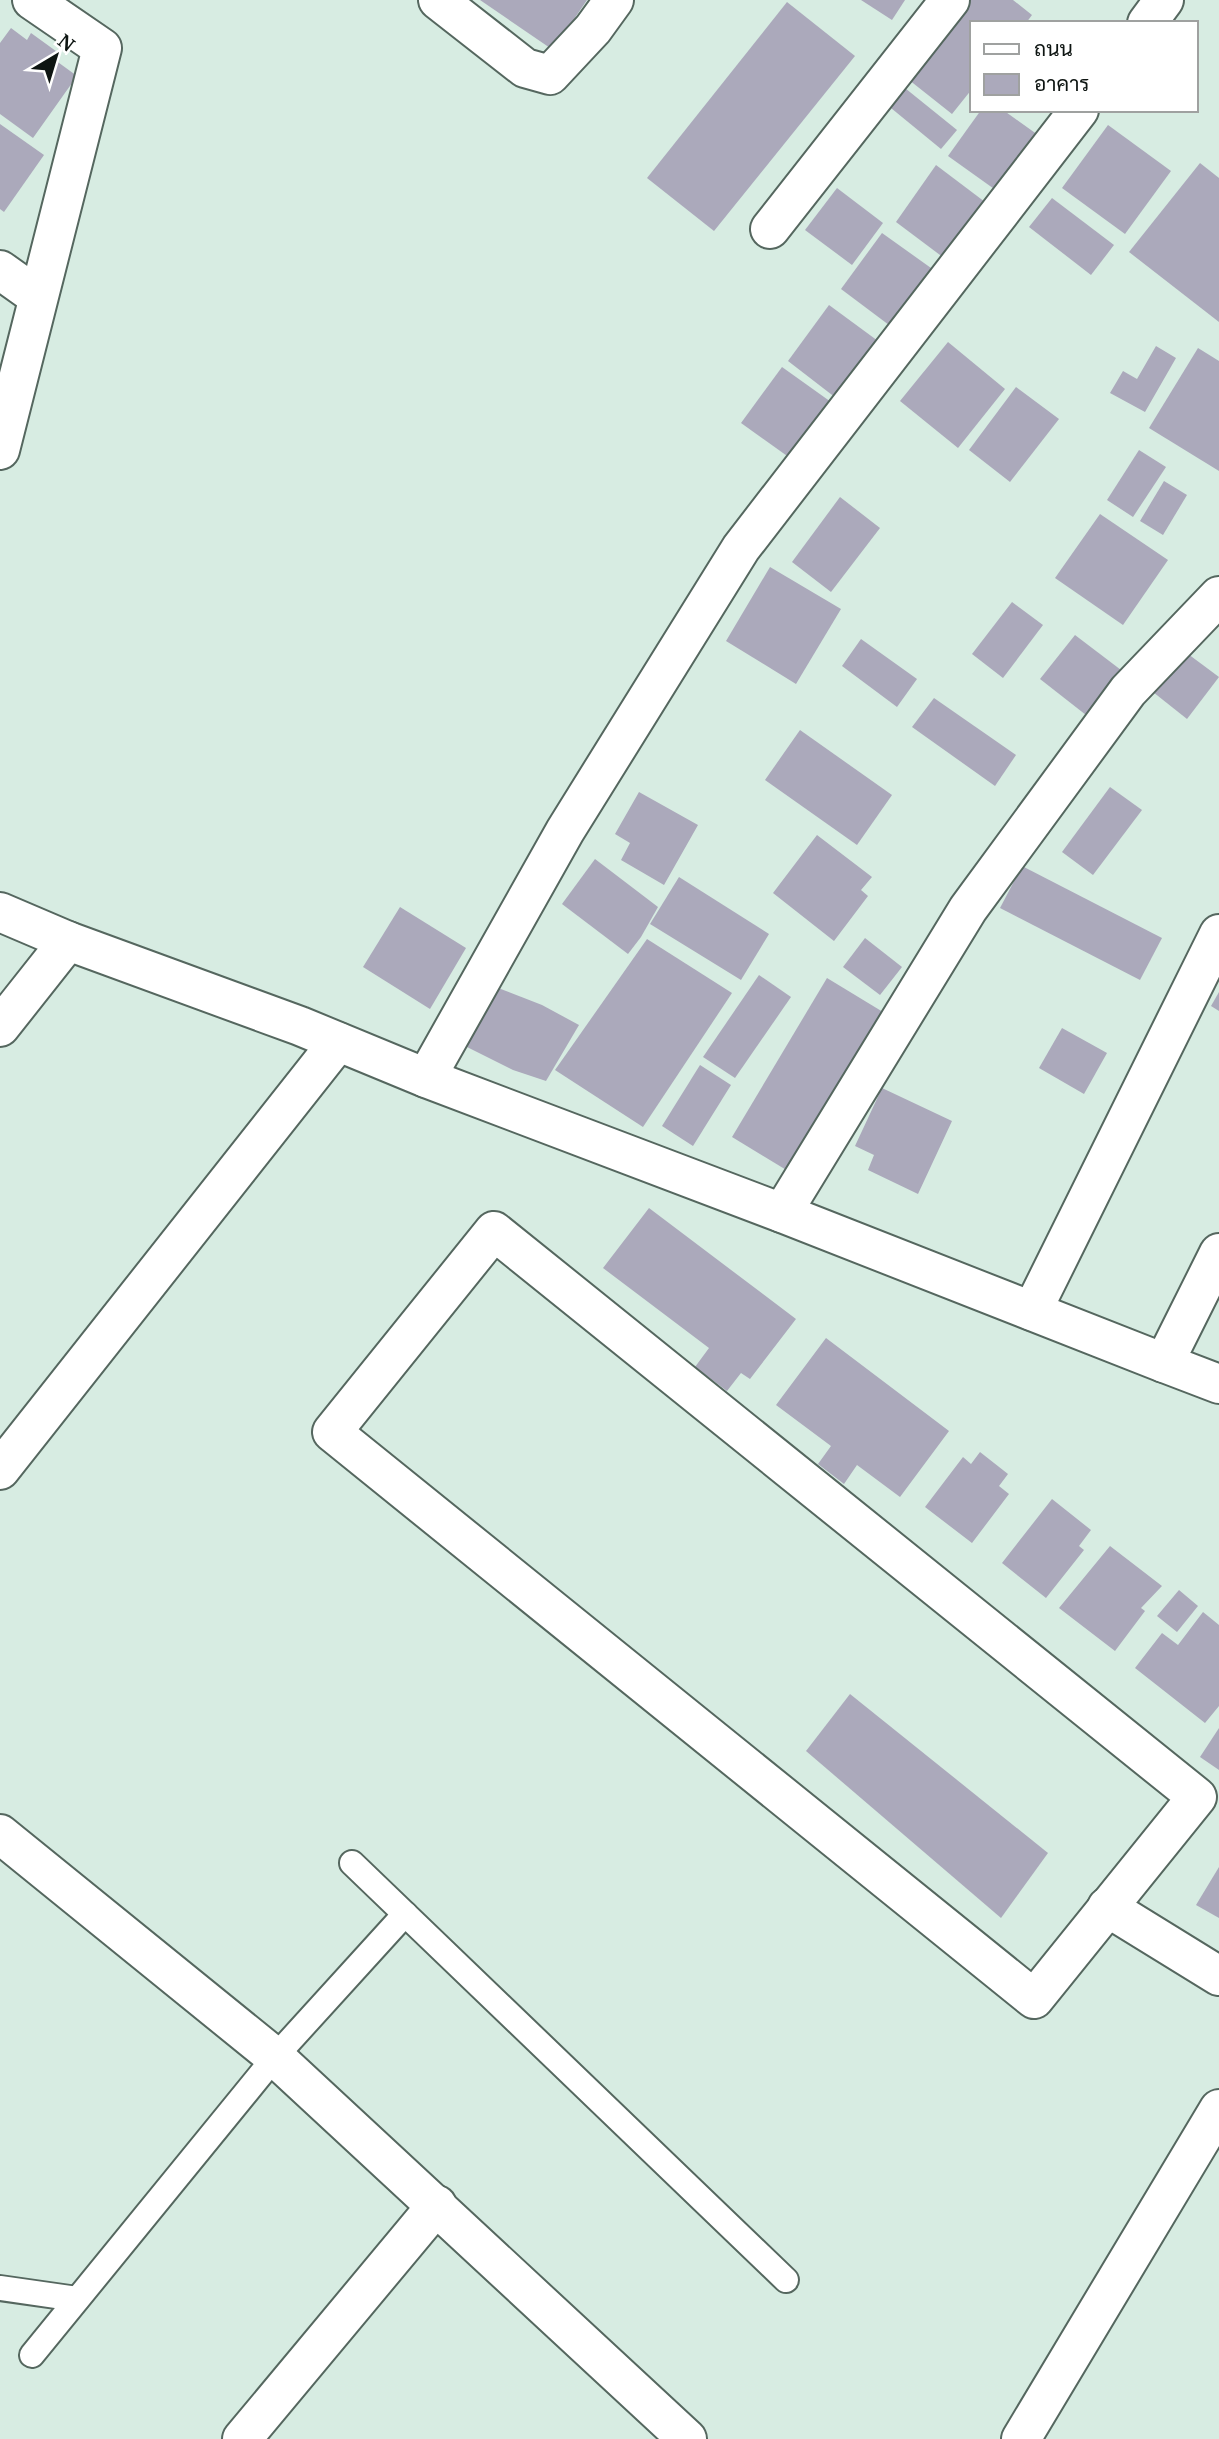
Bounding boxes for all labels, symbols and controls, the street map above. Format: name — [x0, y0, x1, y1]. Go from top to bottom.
north arrow — [21, 21, 91, 91]
legend — [970, 21, 1198, 112]
text: N — [53, 28, 80, 57]
text: ถนน — [1034, 34, 1073, 62]
text: อาคาร — [1034, 69, 1090, 97]

